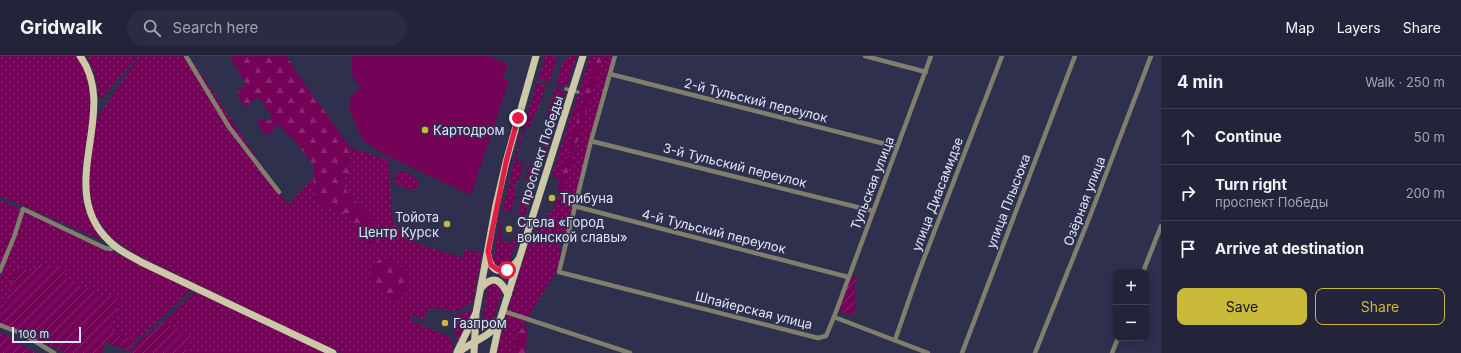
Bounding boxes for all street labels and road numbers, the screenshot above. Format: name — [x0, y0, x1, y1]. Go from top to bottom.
street label: 2-й Тульский переулок — [683, 74, 829, 126]
street label: проспект Победы — [516, 94, 566, 206]
street label: Тульская улица — [847, 134, 897, 232]
street label: улица Диасамидзе — [908, 135, 966, 253]
street label: 3-й Тульский переулок — [662, 139, 808, 191]
street label: улица Плысюка — [983, 151, 1033, 251]
street label: Озёрная улица — [1060, 154, 1108, 248]
street label: 4-й Тульский переулок — [640, 205, 788, 257]
street label: Шпайерская улица — [694, 288, 814, 332]

